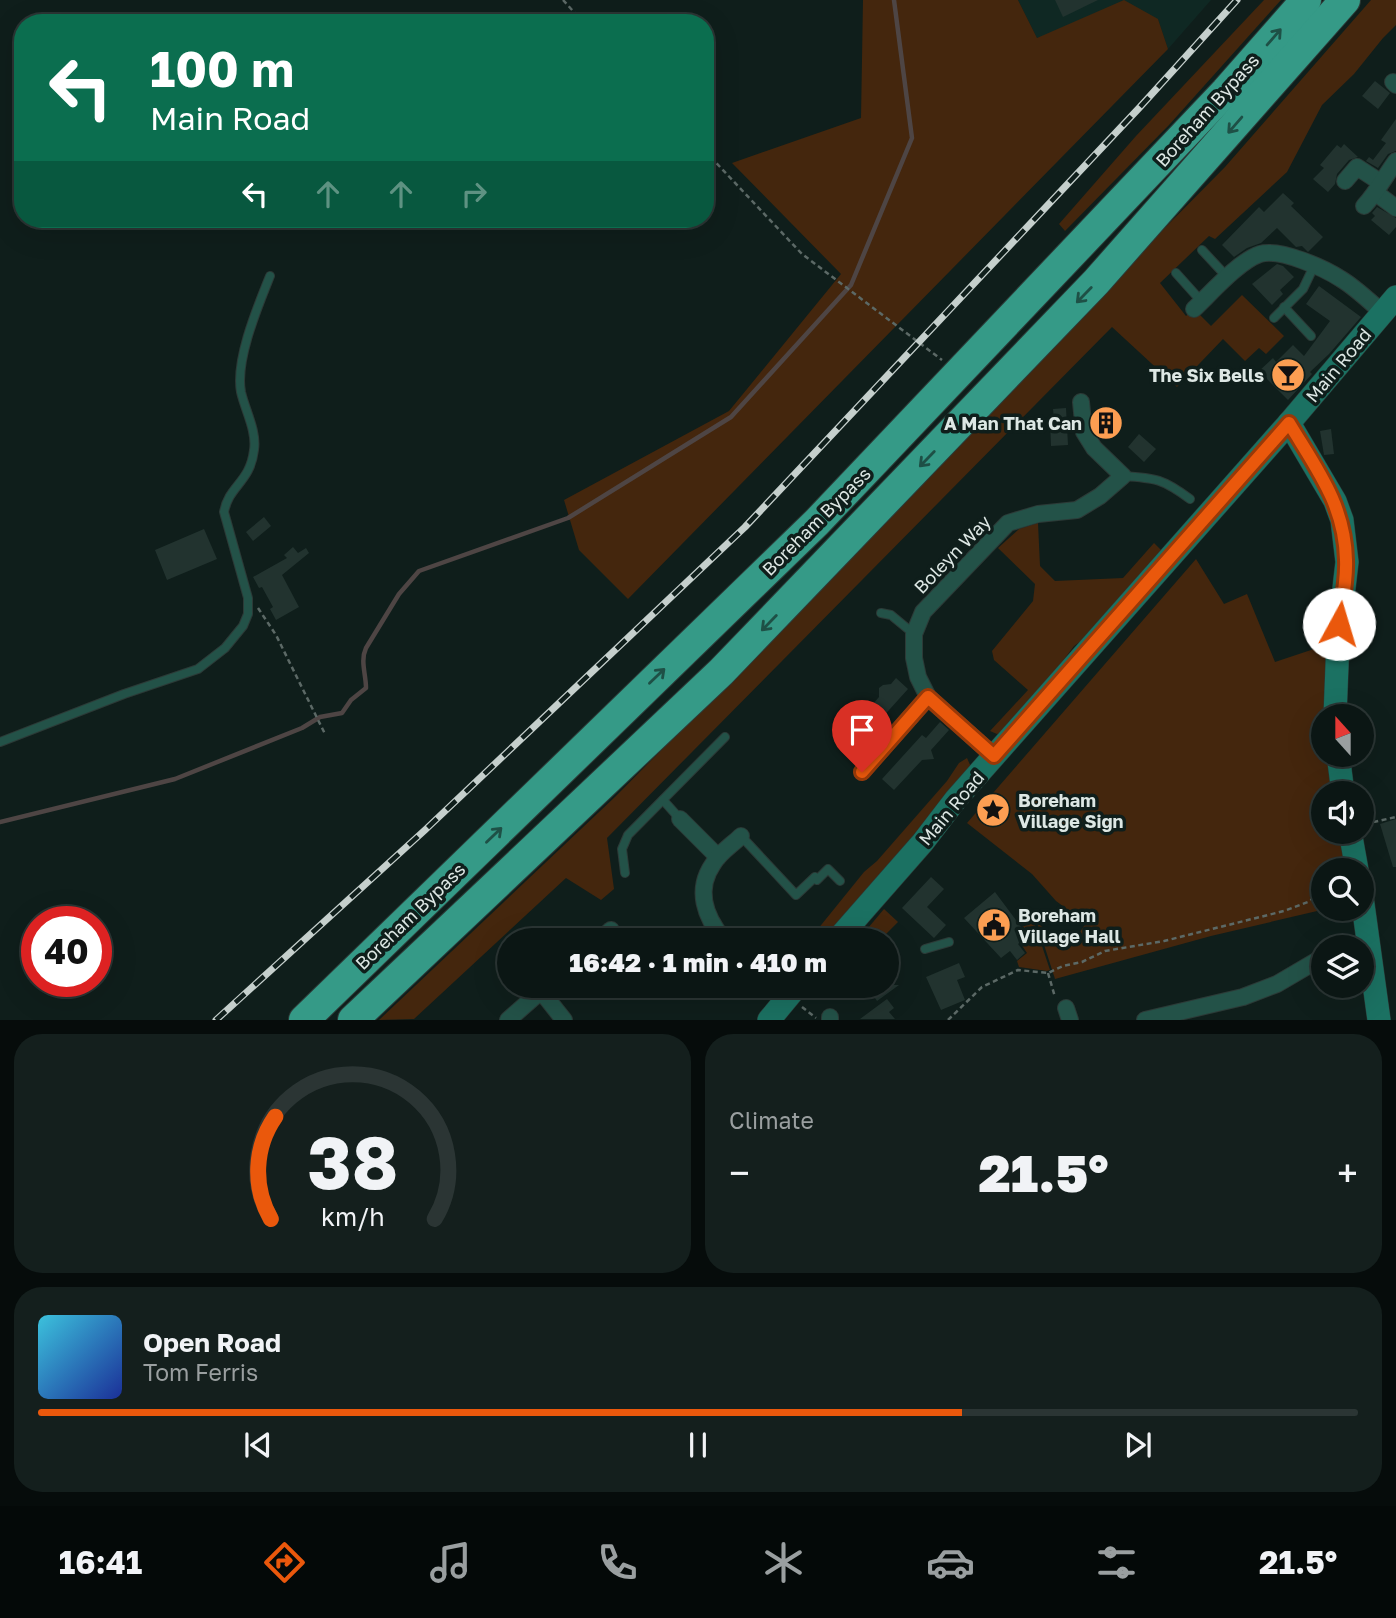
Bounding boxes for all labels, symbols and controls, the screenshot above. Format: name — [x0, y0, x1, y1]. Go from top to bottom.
one-way arrow — [1266, 28, 1282, 46]
text: 100 m — [150, 39, 294, 98]
icon: left — [35, 42, 126, 133]
street label: Boreham Bypass — [1151, 49, 1263, 171]
text: Main Road — [150, 99, 310, 137]
one-way arrow — [1227, 115, 1243, 133]
icon: left — [236, 175, 274, 213]
icon: ahead — [309, 175, 347, 213]
icon: ahead — [382, 175, 420, 213]
icon: right — [455, 175, 493, 213]
one-way arrow — [1076, 286, 1093, 303]
street label: Main Road — [1301, 323, 1375, 407]
bar icon: The Six Bells — [1269, 356, 1307, 394]
place label: The Six Bells — [1149, 364, 1264, 386]
building icon: A Man That Can — [1087, 404, 1125, 442]
place label: A Man That Can — [944, 412, 1082, 434]
one-way arrow — [918, 450, 935, 467]
street label: Boreham Bypass — [757, 462, 875, 580]
street label: Boleyn Way — [909, 510, 995, 598]
position arrow — [1302, 587, 1376, 661]
one-way arrow — [760, 614, 777, 631]
one-way arrow — [648, 668, 665, 685]
pin — [832, 700, 892, 772]
north arrow — [1311, 704, 1374, 766]
map controls — [1311, 704, 1374, 998]
icon: arrive — [843, 711, 881, 749]
street label: Main Road — [914, 766, 988, 850]
button: sound — [1311, 781, 1374, 844]
place label: Boreham Village Sign — [1018, 789, 1123, 832]
place icon: Boreham Village Sign — [974, 791, 1012, 829]
one-way arrow — [485, 827, 502, 844]
street label: Boreham Bypass — [351, 858, 469, 974]
button: search — [1311, 858, 1374, 921]
place label: Boreham Village Hall — [1018, 904, 1121, 947]
speed limit sign: 40 — [21, 906, 112, 997]
public building icon: Boreham Village Hall — [975, 906, 1013, 944]
button: layers — [1311, 935, 1374, 998]
text: 16:42 · 1 min · 410 m — [569, 947, 827, 978]
text: Climate — [729, 1106, 814, 1134]
text: 38 — [307, 1119, 398, 1206]
text: 21.5° — [979, 1141, 1108, 1203]
text: − — [729, 1150, 750, 1195]
text: + — [1337, 1150, 1358, 1195]
text: km/h — [321, 1201, 384, 1232]
text: Open Road — [143, 1327, 281, 1358]
text: Tom Ferris — [143, 1358, 258, 1386]
icon: previous — [239, 1426, 277, 1464]
icon: pause — [679, 1426, 717, 1464]
icon: next — [1119, 1426, 1157, 1464]
icon: directions — [260, 1538, 309, 1587]
icon: music — [426, 1538, 475, 1587]
icon: phone — [593, 1538, 642, 1587]
icon: climate — [759, 1538, 808, 1587]
icon: car — [926, 1538, 975, 1587]
icon: filters — [1092, 1538, 1141, 1587]
text: 16:41 — [59, 1543, 142, 1581]
text: 21.5° — [1259, 1543, 1337, 1581]

